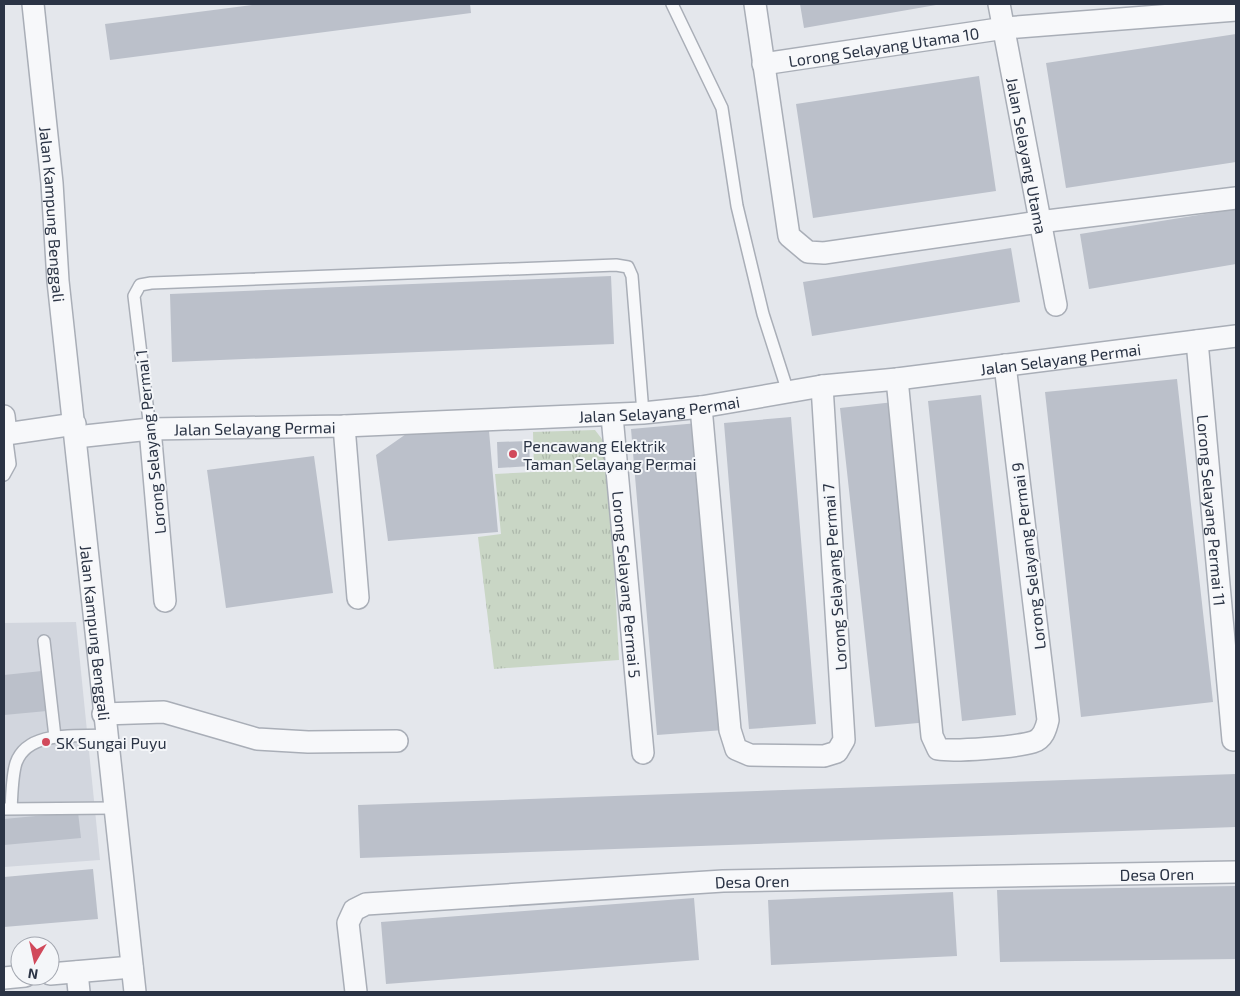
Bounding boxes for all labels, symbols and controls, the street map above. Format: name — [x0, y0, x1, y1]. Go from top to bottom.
street label: Lorong Selayang Utama 10 — [787, 22, 980, 70]
street label: Jalan Selayang Utama — [1004, 75, 1052, 235]
street label: Jalan Kampung Benggali — [37, 125, 70, 303]
street label: Jalan Selayang Permai — [979, 339, 1142, 378]
street label: Lorong Selayang Permai 1 — [131, 349, 169, 535]
street label: Jalan Selayang Permai — [578, 391, 741, 425]
street label: Lorong Selayang Permai 11 — [1194, 414, 1230, 607]
street label: Jalan Selayang Permai — [173, 417, 336, 438]
place label: Pencawang Elektrik Taman Selayang Permai — [523, 436, 696, 473]
marker: Pencawang Elektrik Taman Selayang Permai — [507, 448, 519, 460]
street label: Lorong Selayang Permai 9 — [1007, 461, 1049, 651]
street label: Lorong Selayang Permai 7 — [818, 483, 850, 671]
street label: Lorong Selayang Permai 5 — [609, 490, 646, 679]
street label: Jalan Kampung Benggali — [77, 544, 115, 721]
place label: SK Sungai Puyu — [56, 733, 167, 752]
marker: SK Sungai Puyu — [40, 736, 52, 748]
street label: Desa Oren — [1120, 863, 1194, 884]
street label: Desa Oren — [714, 870, 789, 891]
north arrow — [10, 936, 60, 986]
text: N — [27, 965, 39, 984]

